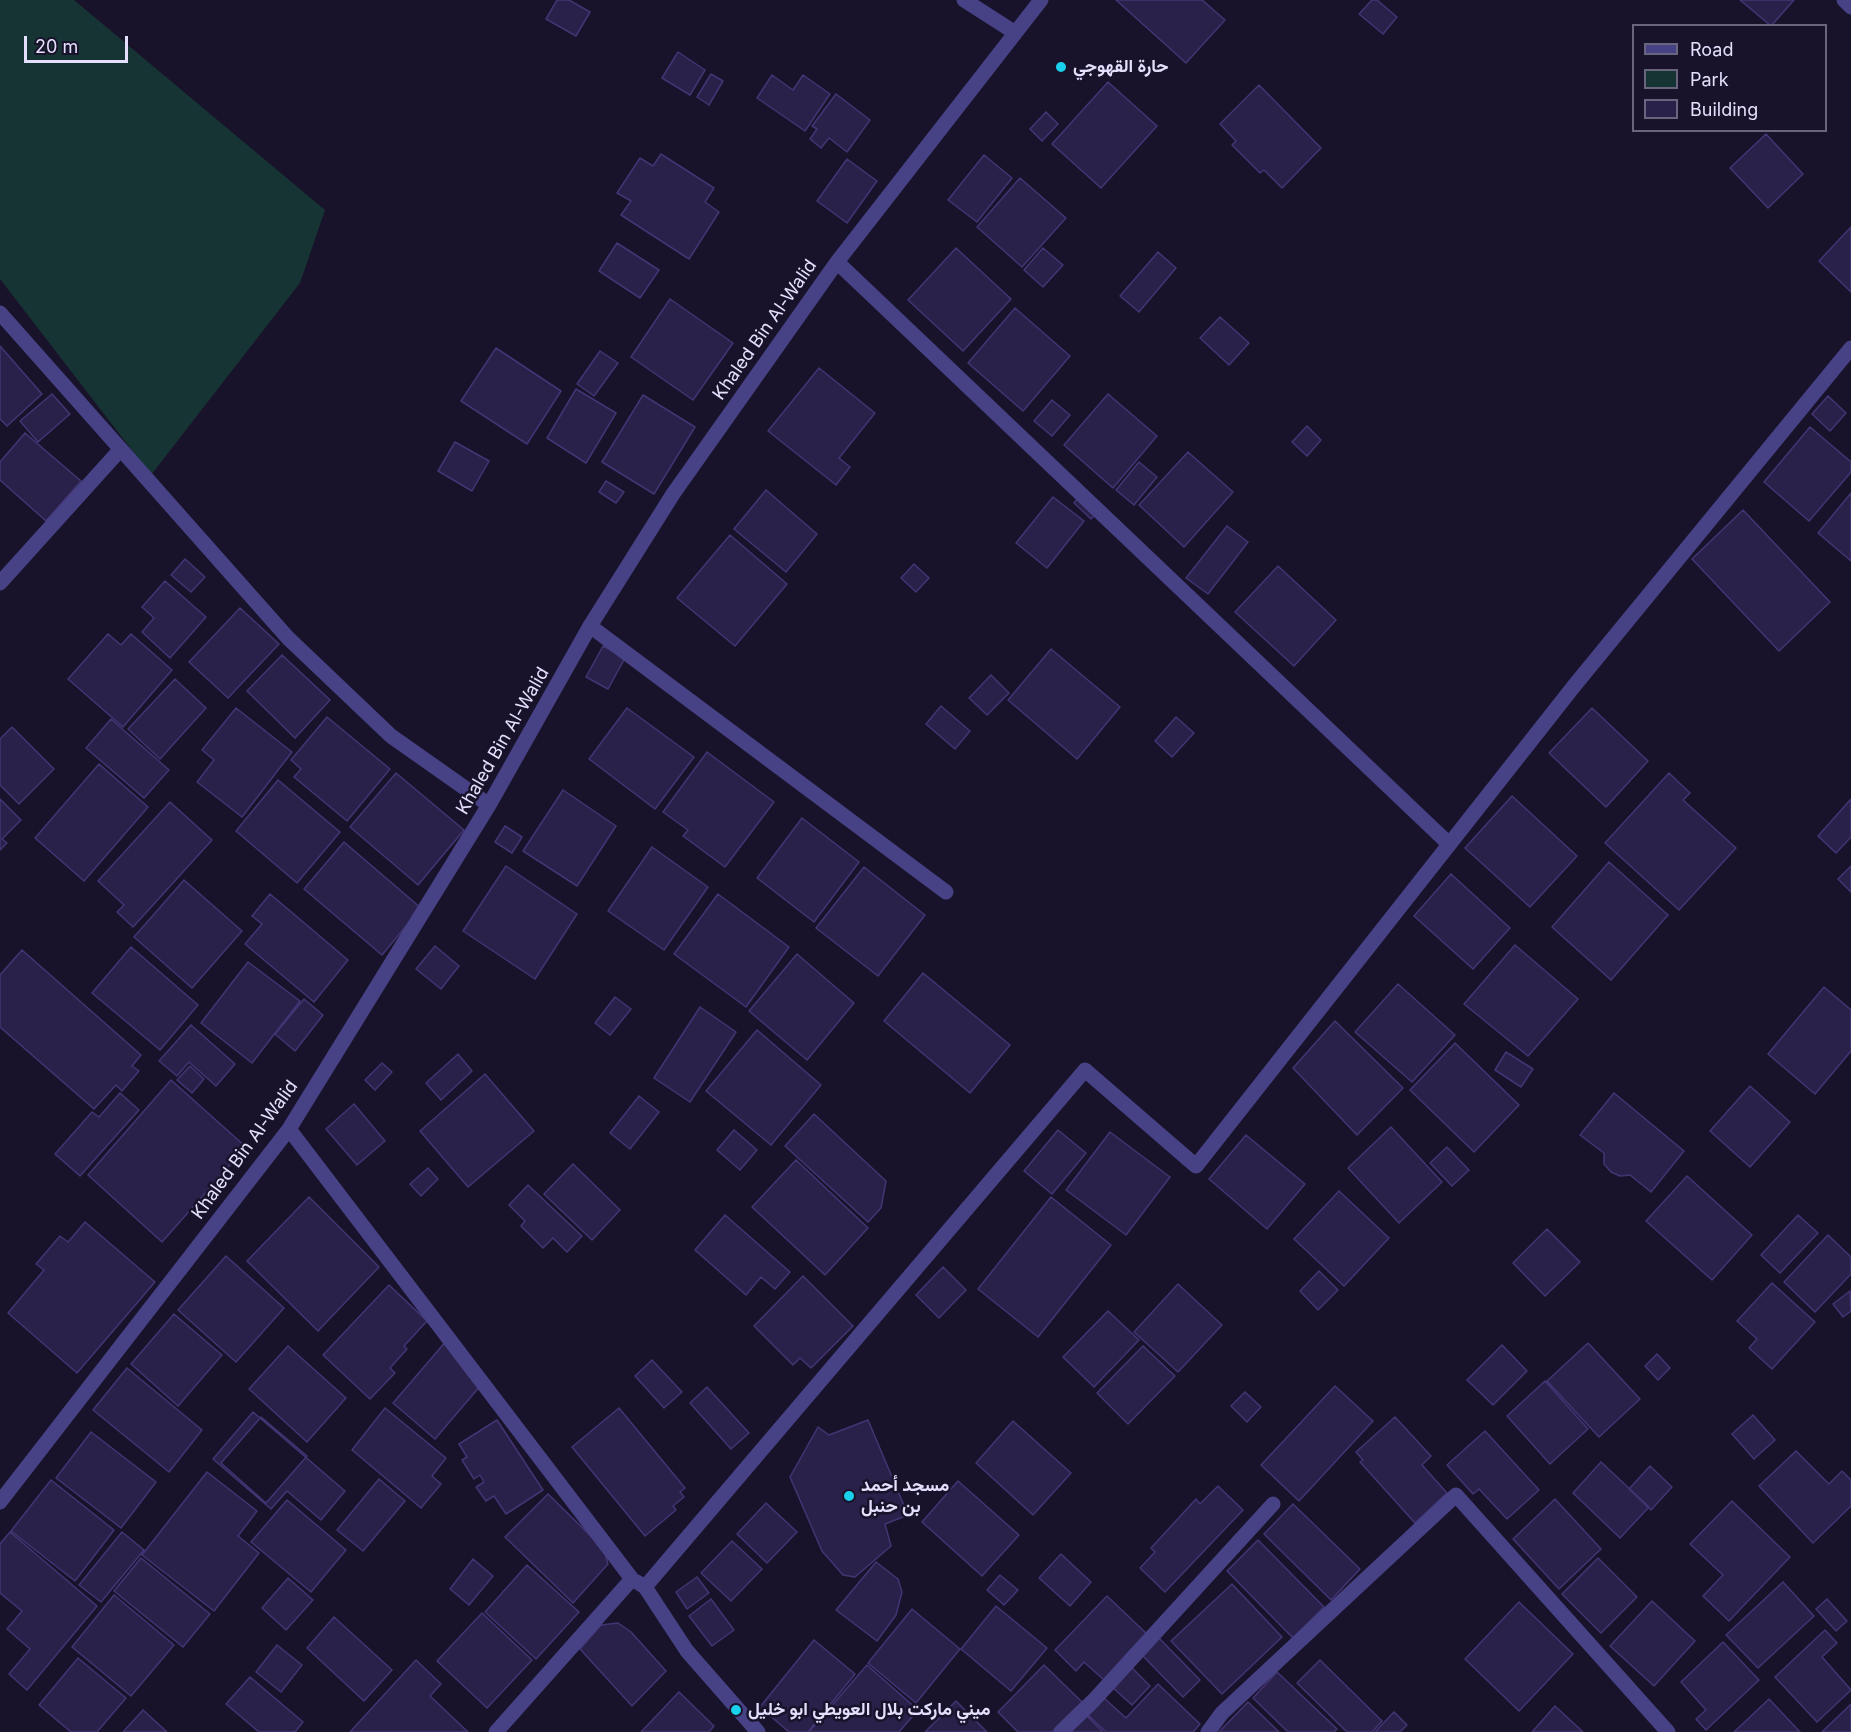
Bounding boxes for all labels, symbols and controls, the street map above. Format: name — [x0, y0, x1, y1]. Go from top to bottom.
scale bar — [27, 24, 130, 62]
legend — [1632, 24, 1827, 132]
text: 20 m — [35, 36, 78, 57]
text: Road — [1690, 39, 1733, 60]
place label: حارة القهوجي — [1073, 56, 1169, 78]
marker: حارة القهوجي — [1054, 60, 1068, 74]
text: Park — [1690, 69, 1729, 90]
text: Building — [1690, 99, 1758, 120]
street label: Khaled Bin Al-Walid — [708, 256, 822, 404]
street label: Khaled Bin Al-Walid — [452, 664, 554, 818]
street label: Khaled Bin Al-Walid — [187, 1076, 303, 1224]
place label: مسجد أحمد بن حنبل — [861, 1475, 949, 1518]
marker: مسجد أحمد بن حنبل — [842, 1489, 856, 1503]
place label: ميني ماركت بلال العويطي ابو خليل — [748, 1699, 991, 1721]
marker: ميني ماركت بلال العويطي ابو خليل — [729, 1703, 743, 1717]

